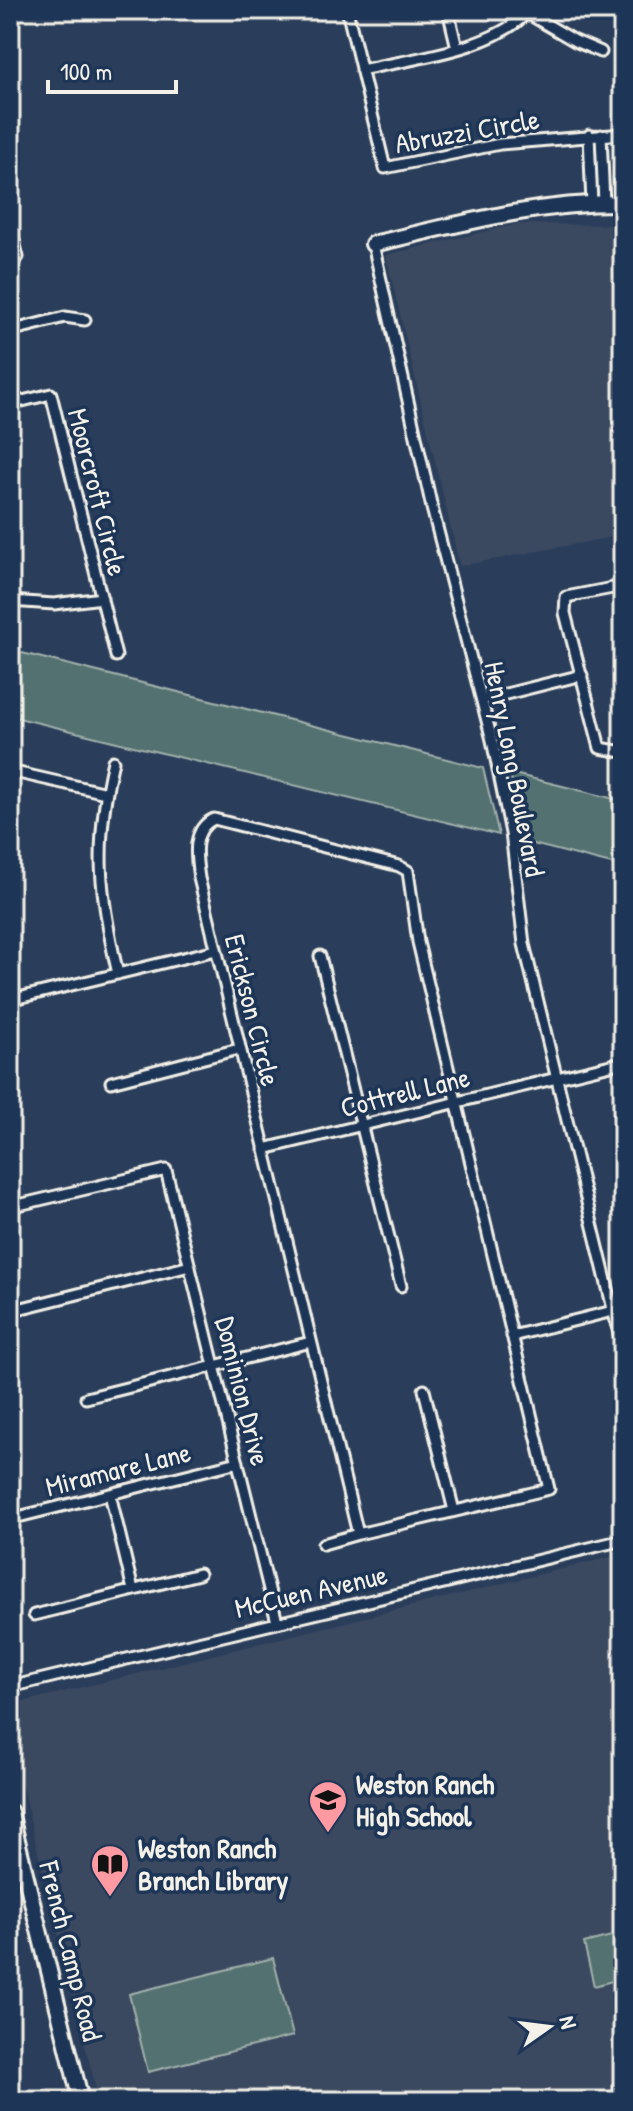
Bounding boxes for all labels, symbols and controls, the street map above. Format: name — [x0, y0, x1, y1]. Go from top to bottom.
scale bar — [48, 44, 176, 94]
text: 100 m — [60, 55, 112, 87]
street label: Abruzzi Circle — [392, 100, 542, 162]
street label: Moorcroft Circle — [59, 404, 137, 580]
street label: Henry Long Boulevard — [476, 658, 554, 880]
street label: Erickson Circle — [216, 930, 290, 1090]
street label: Cottrell Lane — [337, 1058, 473, 1126]
street label: Dominion Drive — [206, 1313, 280, 1469]
street label: Miramare Lane — [41, 1433, 195, 1505]
street label: McCuen Avenue — [231, 1555, 391, 1627]
place label: Weston Ranch High School — [356, 1765, 494, 1836]
school or university icon: Weston Ranch High School — [307, 1779, 349, 1834]
place label: Weston Ranch Branch Library — [138, 1829, 288, 1900]
library icon: Weston Ranch Branch Library — [89, 1843, 131, 1898]
street label: French Camp Road — [30, 1856, 112, 2045]
north arrow — [509, 1987, 589, 2067]
text: N — [552, 2013, 584, 2032]

